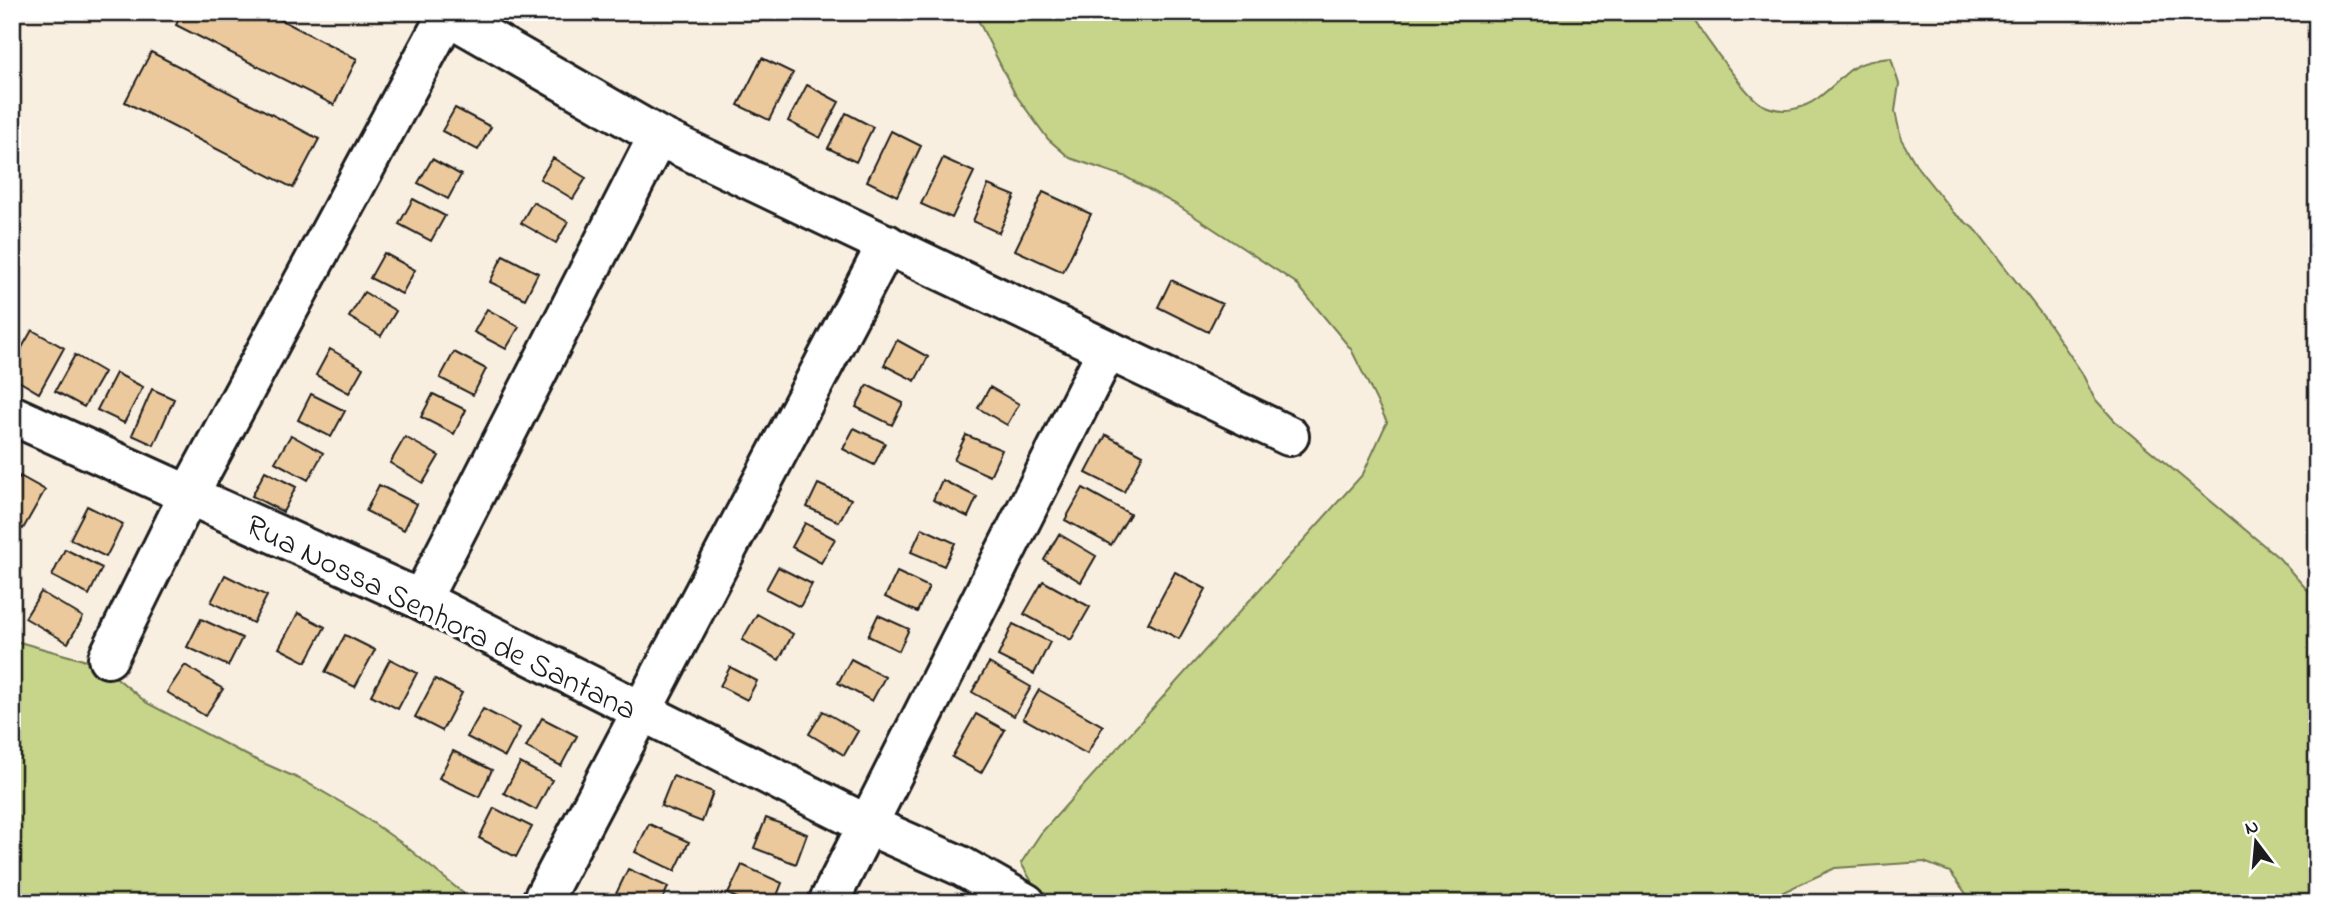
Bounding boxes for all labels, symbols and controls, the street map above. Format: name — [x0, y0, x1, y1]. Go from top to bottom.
street label: Rua Nossa Senhora de Santana — [237, 504, 644, 735]
north arrow — [2220, 806, 2290, 876]
text: N — [2242, 813, 2262, 843]

